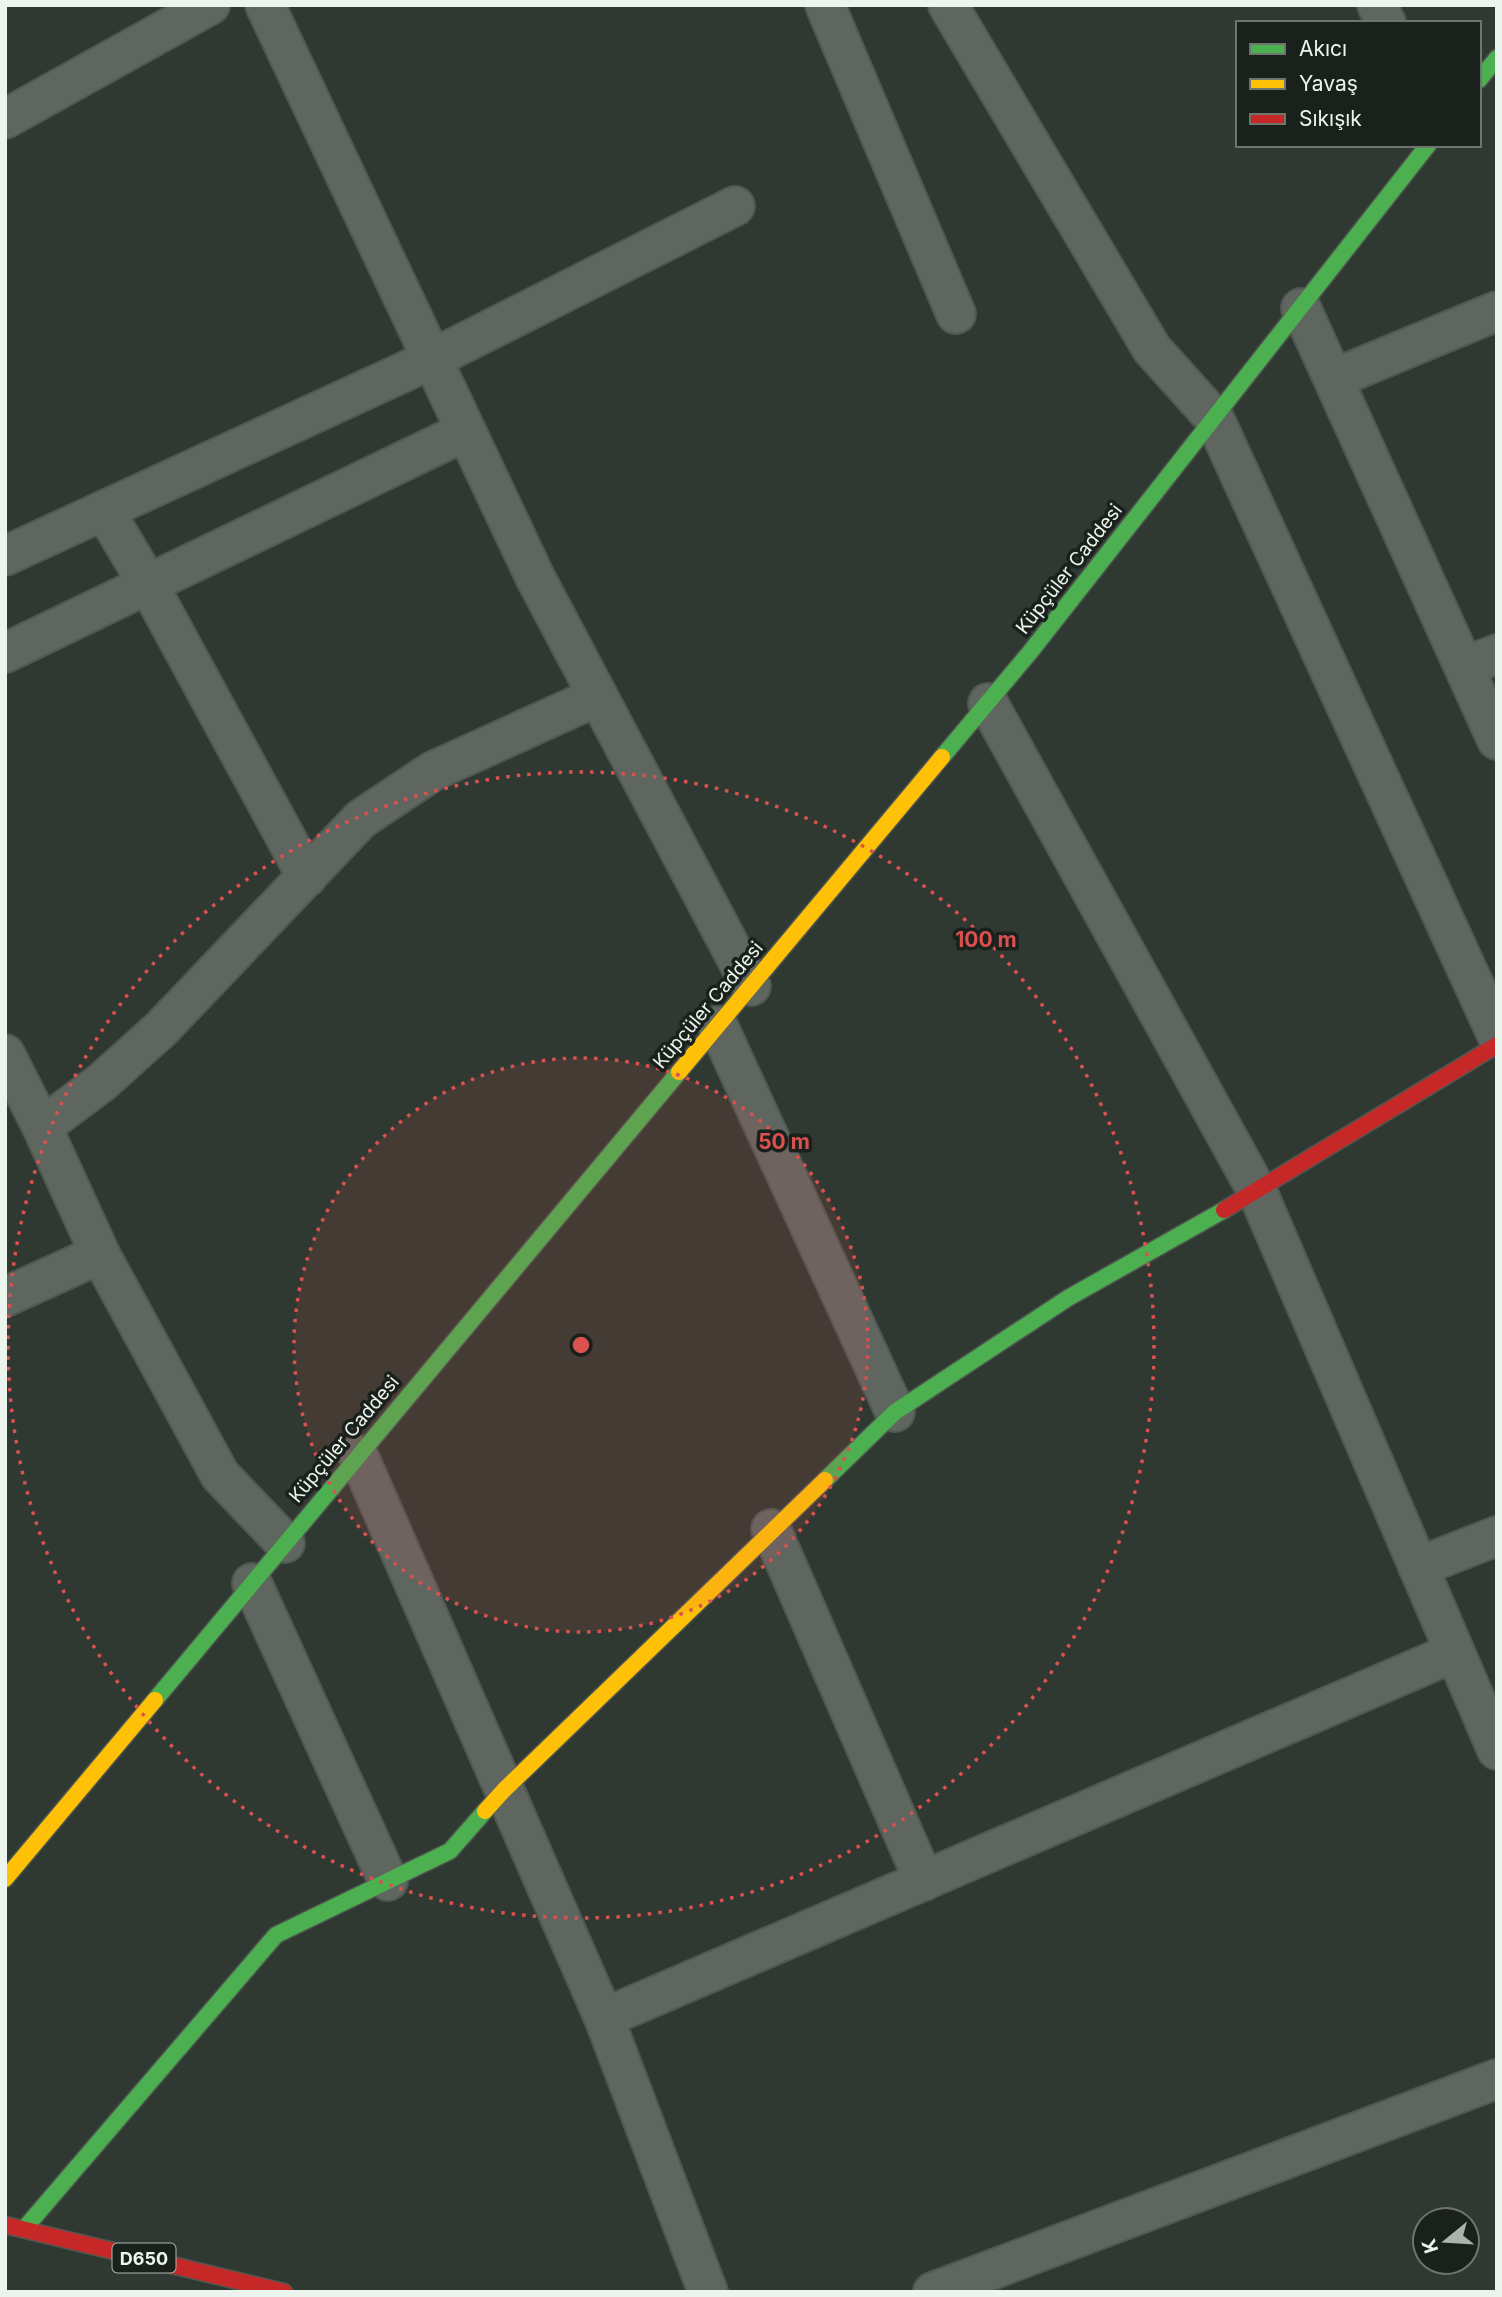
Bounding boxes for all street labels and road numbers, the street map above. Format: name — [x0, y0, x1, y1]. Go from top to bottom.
street label: Küpçüler Caddesi — [1011, 499, 1127, 639]
street label: Küpçüler Caddesi — [648, 937, 768, 1073]
street label: Küpçüler Caddesi — [284, 1371, 404, 1507]
road number: D650 — [113, 2244, 176, 2272]

